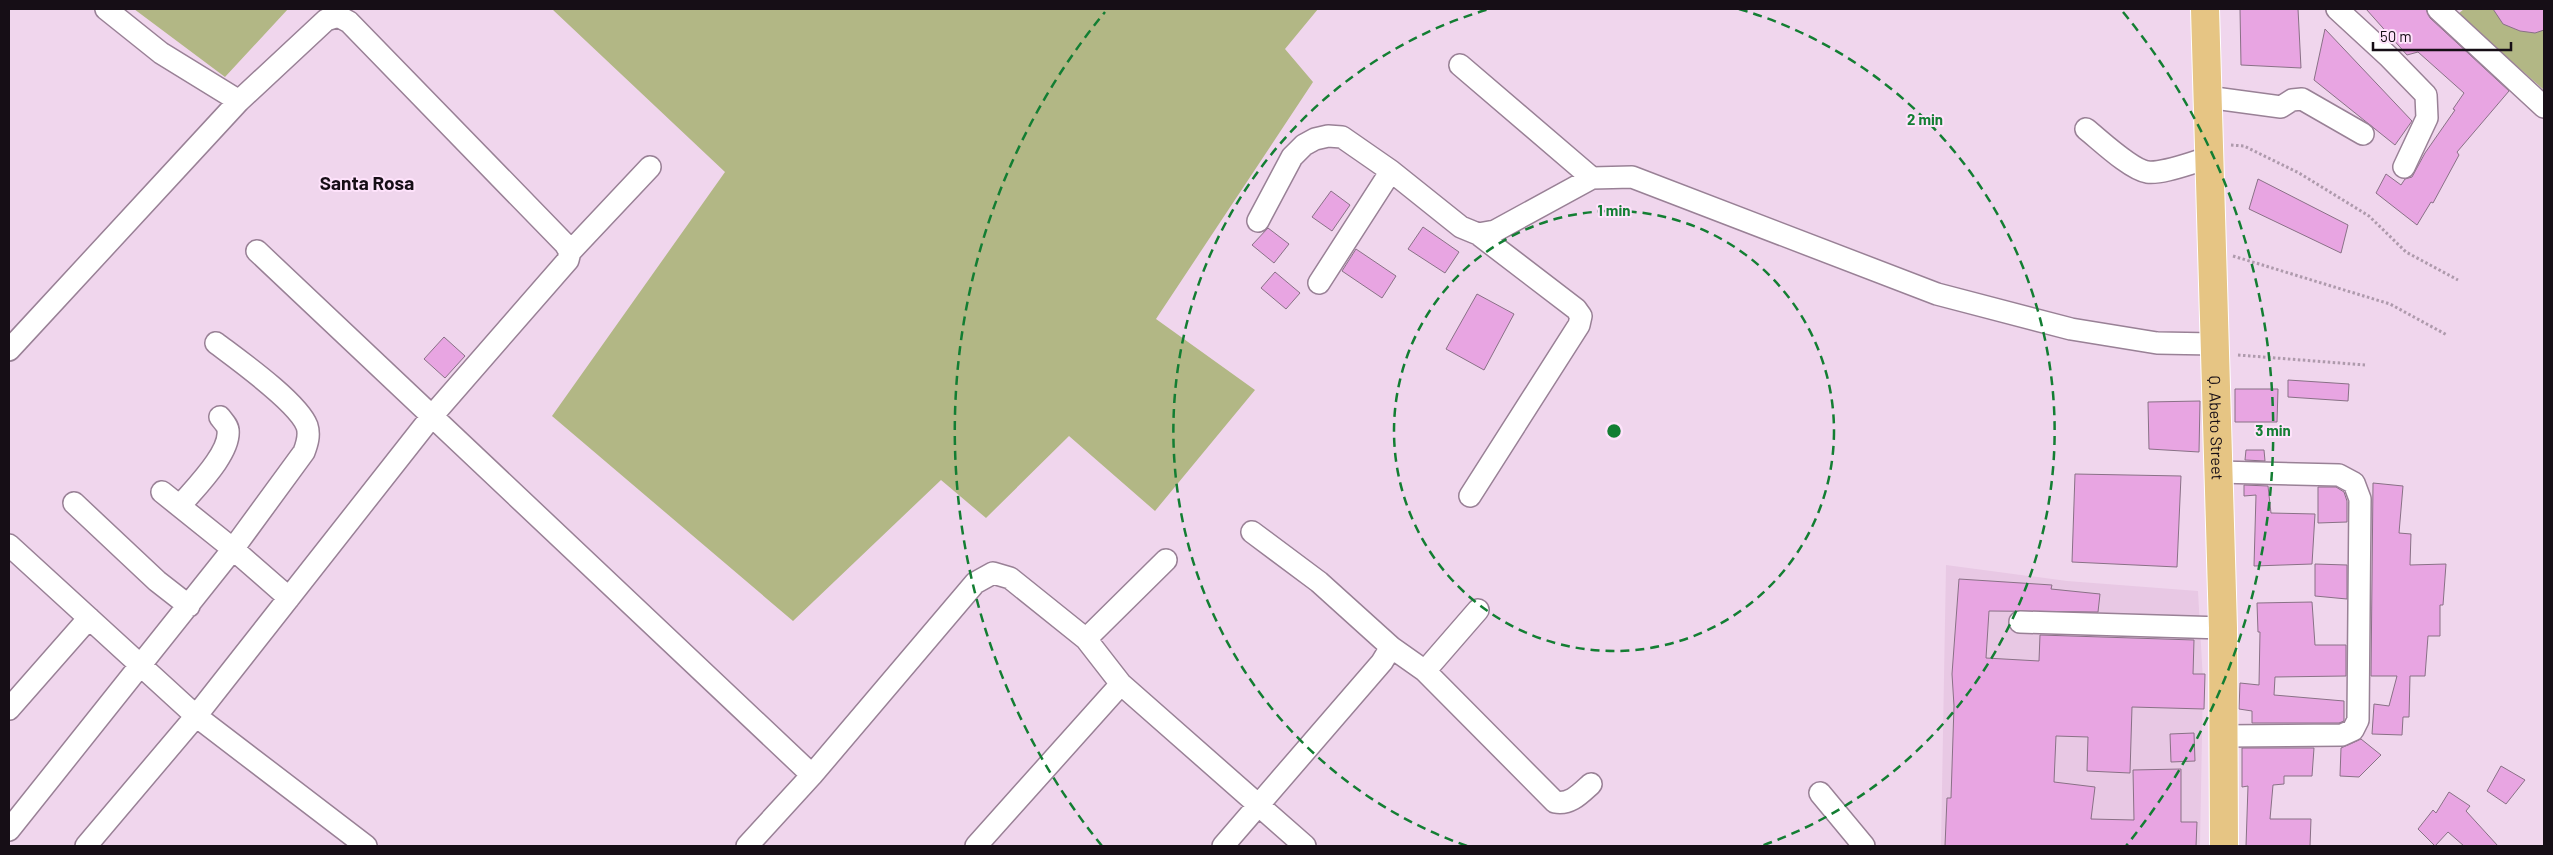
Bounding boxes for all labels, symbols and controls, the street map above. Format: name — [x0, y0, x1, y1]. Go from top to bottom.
scale bar — [2373, 20, 2510, 52]
text: 50 m — [2380, 27, 2412, 45]
text: 2 min — [1907, 110, 1943, 128]
district label: Santa Rosa — [320, 171, 414, 194]
text: 1 min — [1598, 201, 1630, 219]
street label: Q. Abeto Street — [2206, 375, 2228, 480]
text: 3 min — [2255, 421, 2291, 439]
centre of rings — [1605, 422, 1623, 440]

